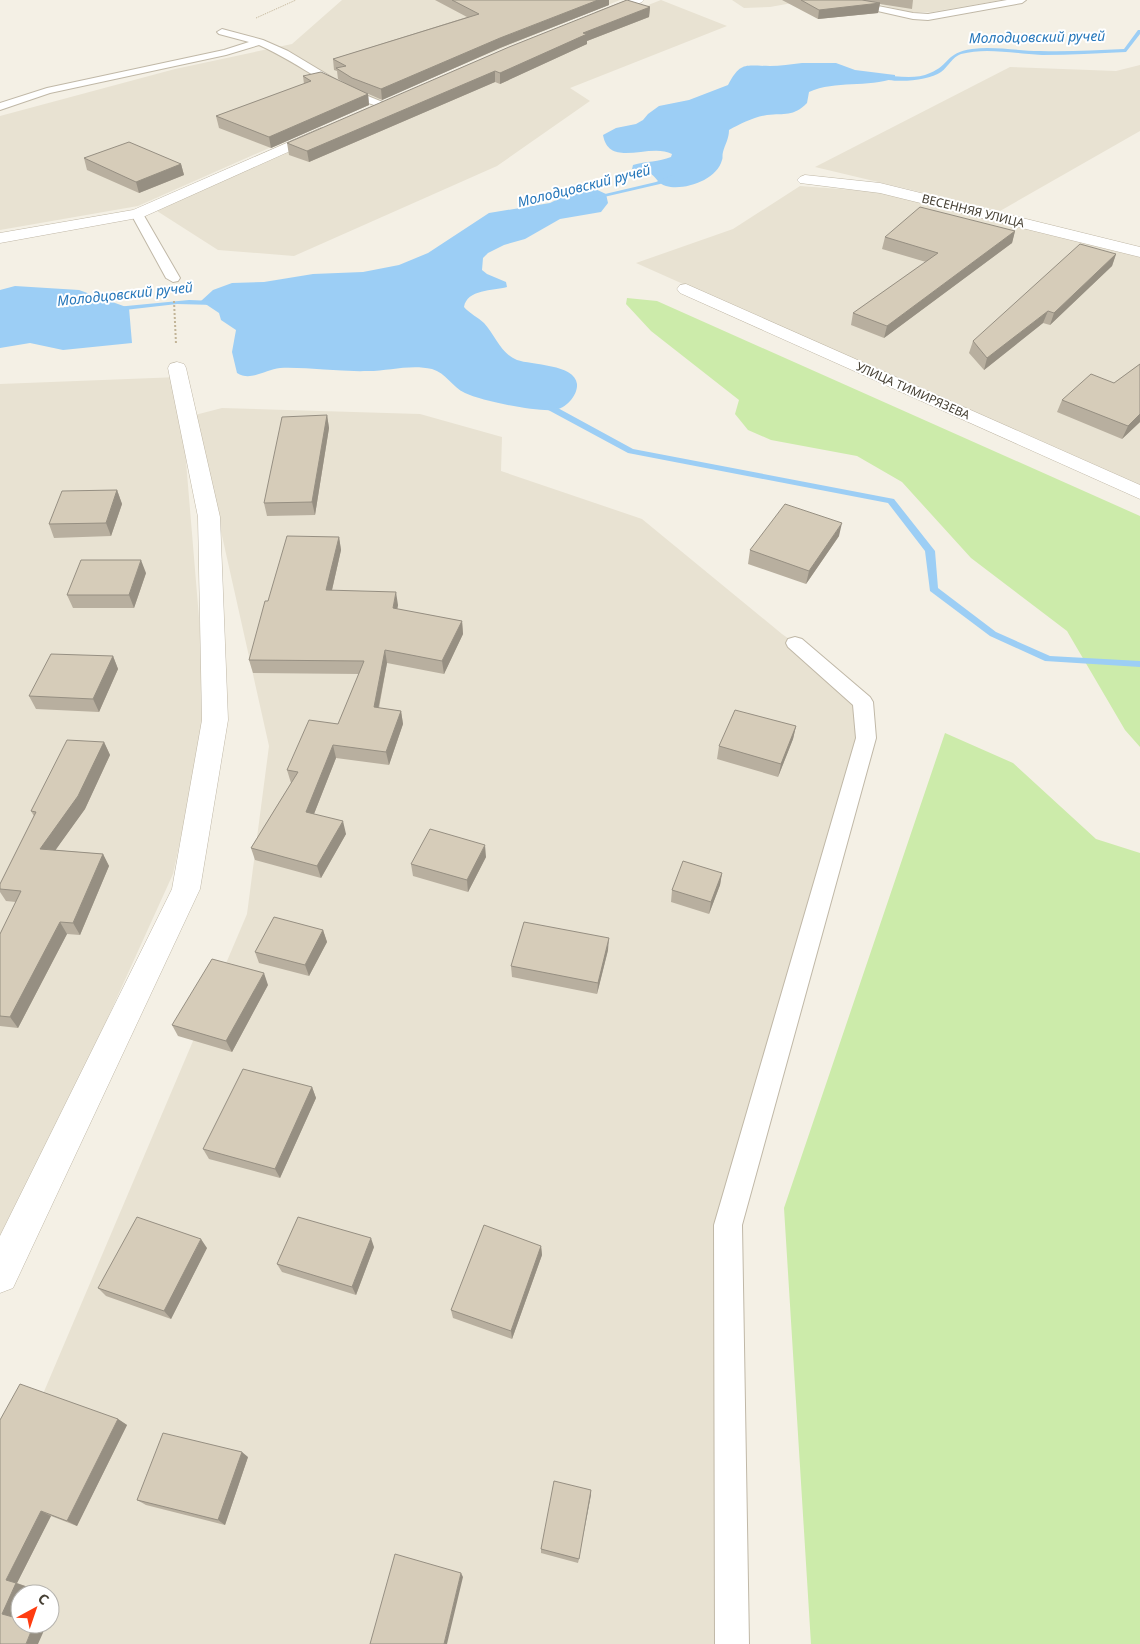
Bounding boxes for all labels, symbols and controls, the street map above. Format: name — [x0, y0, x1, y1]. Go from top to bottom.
water label: Молодцовский ручей — [969, 26, 1105, 47]
water label: Молодцовский ручей — [515, 160, 652, 211]
street label: ВЕСЕННЯЯ УЛИЦА — [920, 190, 1027, 232]
water label: Молодцовский ручей — [56, 277, 194, 310]
street label: УЛИЦА ТИМИРЯЗЕВА — [854, 358, 973, 423]
north arrow — [10, 1584, 60, 1634]
text: С — [34, 1588, 53, 1609]

